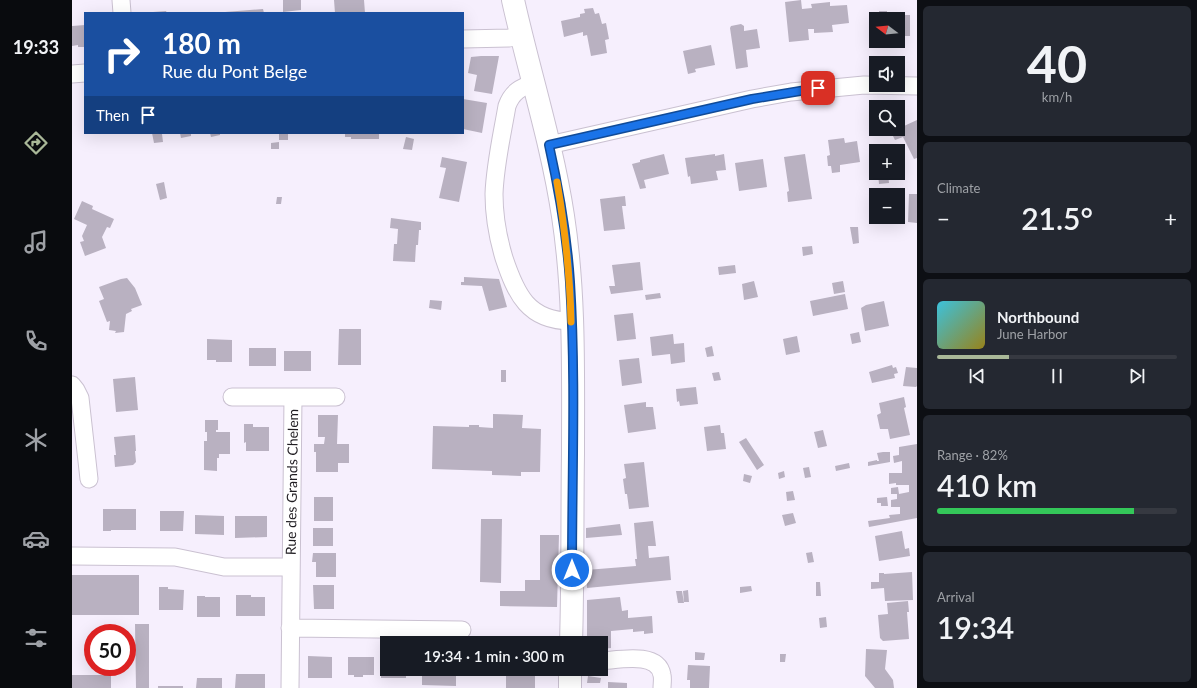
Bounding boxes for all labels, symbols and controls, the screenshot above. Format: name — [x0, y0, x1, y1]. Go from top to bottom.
north arrow — [869, 12, 905, 48]
map controls — [869, 12, 905, 224]
text: 180 m — [162, 26, 241, 60]
icon: right — [96, 28, 148, 80]
text: 40 — [1027, 32, 1087, 94]
text: 19:33 — [13, 36, 59, 58]
button: sound — [869, 56, 905, 92]
text: Rue du Pont Belge — [162, 60, 307, 82]
pin — [801, 71, 835, 105]
icon: arrive — [807, 77, 829, 99]
text: km/h — [1042, 89, 1072, 105]
button: search — [869, 100, 905, 136]
icon: arrive — [137, 104, 159, 126]
text: Then — [96, 106, 129, 124]
icon: directions — [22, 129, 50, 157]
button: + — [869, 144, 905, 180]
text: Climate — [937, 180, 980, 196]
button: − — [869, 188, 905, 224]
text: 21.5° — [1021, 200, 1093, 236]
text: − — [937, 205, 950, 232]
text: + — [1164, 205, 1177, 232]
icon: music — [22, 228, 50, 256]
text: Northbound — [997, 308, 1079, 326]
text: June Harbor — [997, 326, 1067, 342]
icon: phone — [22, 327, 50, 355]
icon: previous — [966, 365, 988, 387]
icon: pause — [1046, 365, 1068, 387]
icon: next — [1126, 365, 1148, 387]
street label: Rue des Grands Chelem — [282, 409, 301, 555]
icon: climate — [22, 426, 50, 454]
text: Range · 82% — [937, 447, 1008, 463]
text: 410 km — [937, 467, 1037, 503]
icon: car — [22, 525, 50, 553]
position arrow — [551, 549, 593, 591]
text: Arrival — [937, 589, 974, 605]
text: 19:34 — [937, 609, 1014, 645]
icon: filters — [22, 624, 50, 652]
speed limit sign: 50 — [84, 624, 136, 676]
text: 19:34 · 1 min · 300 m — [424, 647, 564, 665]

